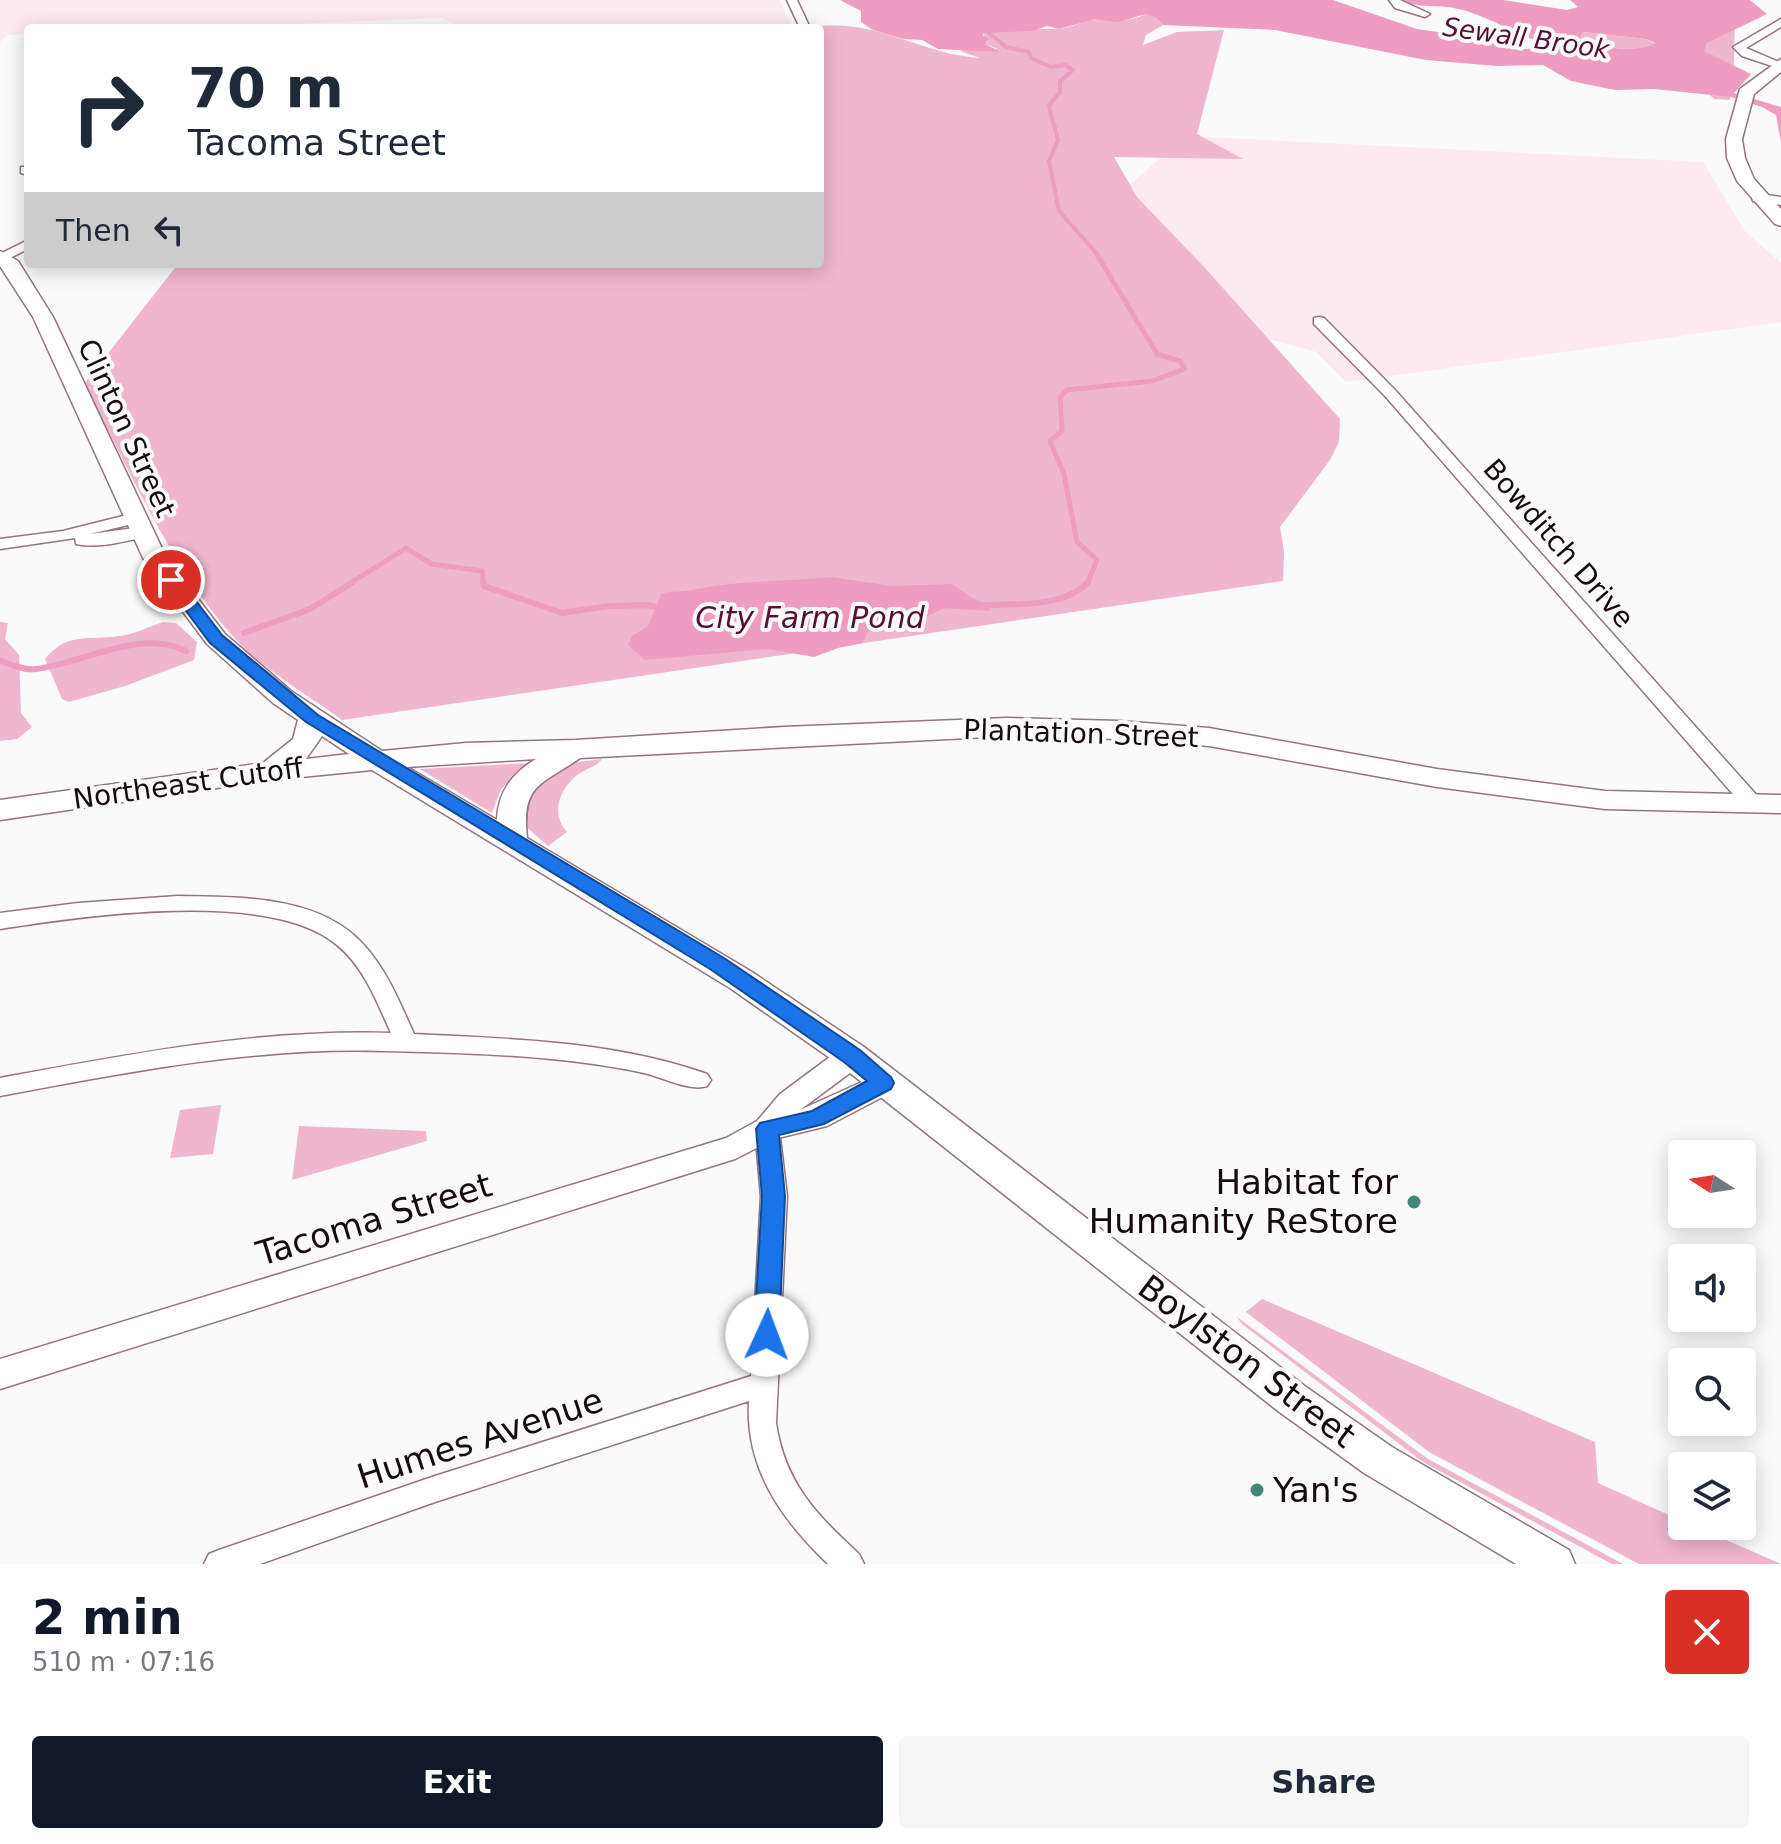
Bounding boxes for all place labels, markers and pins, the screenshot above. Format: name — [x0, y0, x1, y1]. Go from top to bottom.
pin — [137, 546, 205, 614]
place label: Habitat for Humanity ReStore — [1089, 1162, 1398, 1241]
marker: Habitat for Humanity ReStore — [1405, 1193, 1423, 1211]
place label: Yan's — [1272, 1470, 1359, 1510]
marker: Yan's — [1248, 1481, 1266, 1499]

